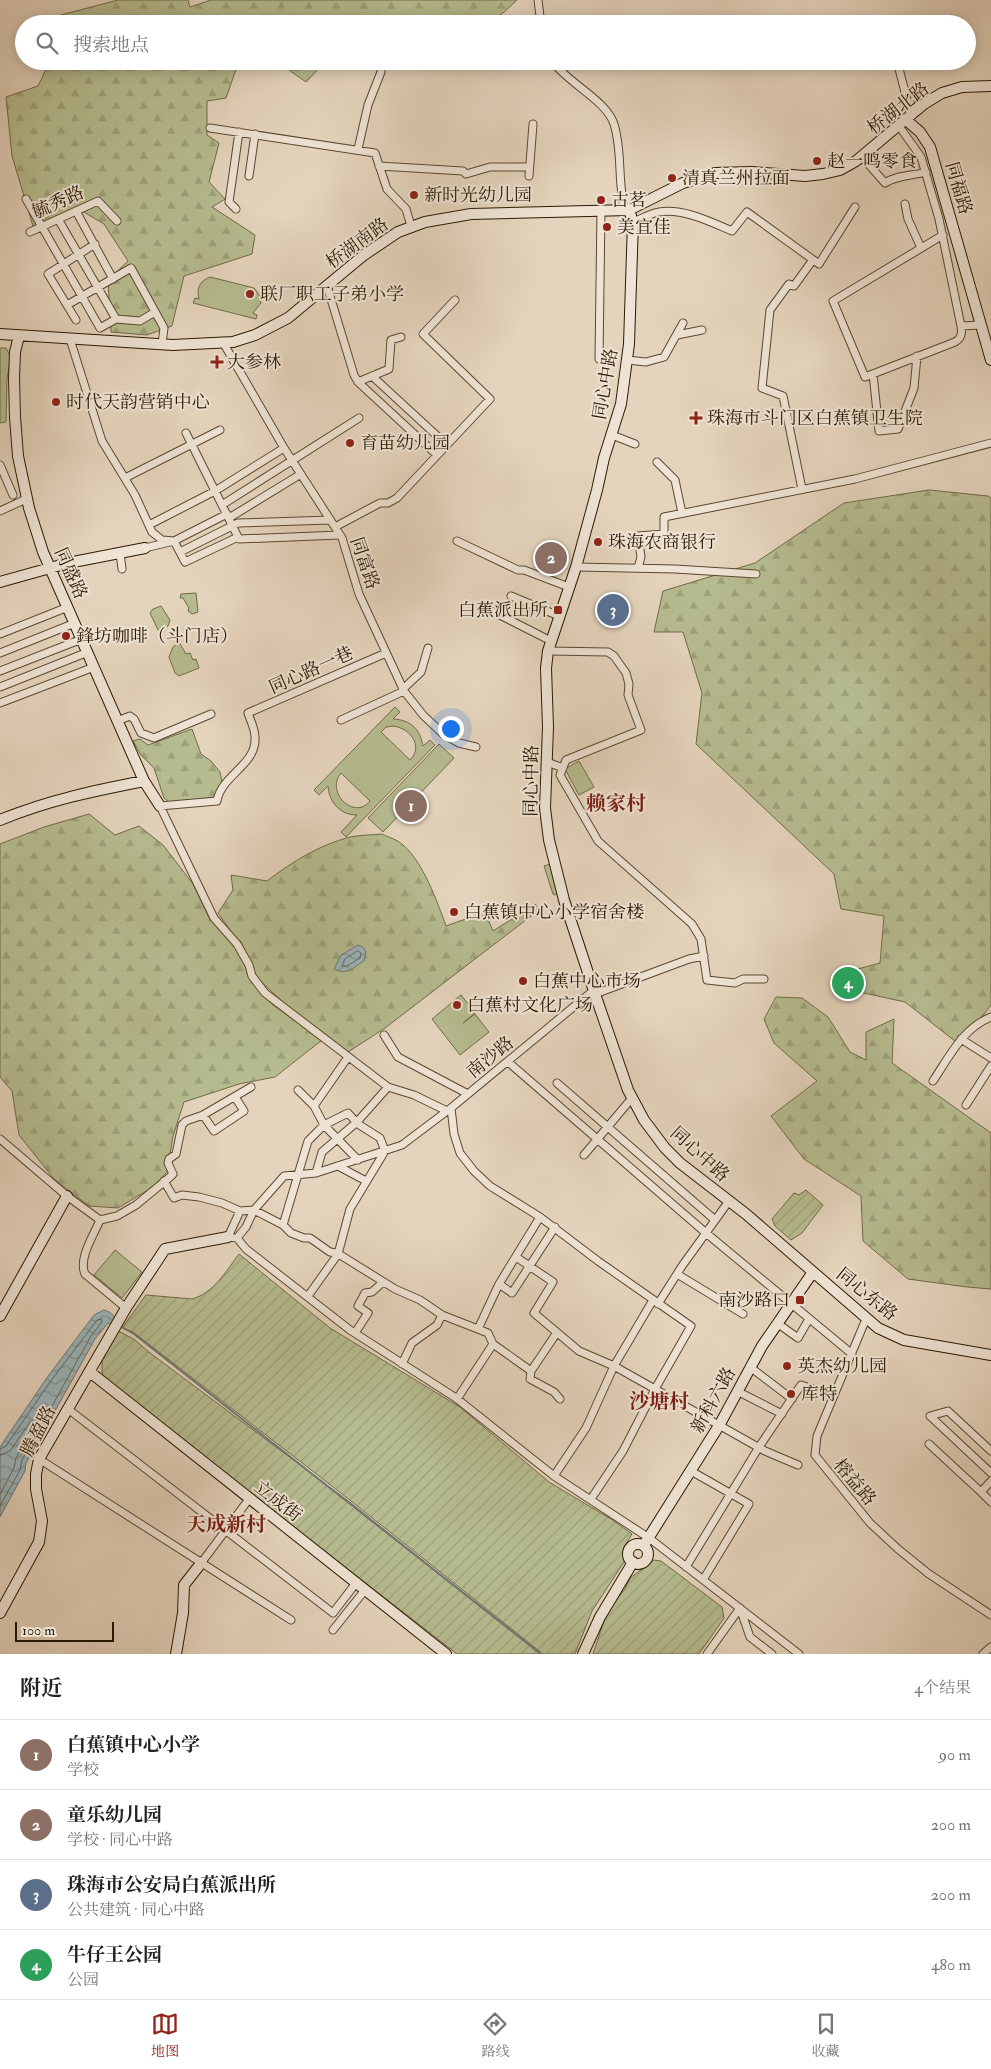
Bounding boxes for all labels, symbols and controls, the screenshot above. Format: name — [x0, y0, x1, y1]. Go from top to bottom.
search box — [15, 15, 976, 70]
icon: search — [33, 29, 61, 57]
text: 搜索地点 — [73, 33, 149, 57]
street label: 桥湖北路 — [863, 77, 934, 140]
place label: 赵一鸣零食 — [827, 150, 917, 173]
marker: 赵一鸣零食 — [811, 155, 823, 167]
street label: 同福路 — [940, 159, 977, 217]
place label: 清真兰州拉面 — [682, 167, 790, 190]
marker: 清真兰州拉面 — [666, 172, 678, 184]
street label: 毓秀路 — [29, 181, 88, 224]
place label: 新时光幼儿园 — [424, 184, 532, 207]
marker: 新时光幼儿园 — [408, 189, 420, 201]
place label: 古茗 — [611, 189, 647, 212]
marker: 古茗 — [595, 194, 607, 206]
street label: 桥湖南路 — [321, 213, 393, 274]
place label: 美宜佳 — [617, 216, 671, 239]
marker: 美宜佳 — [601, 221, 613, 233]
place label: 联厂职工子弟小学 — [260, 283, 404, 306]
marker: 联厂职工子弟小学 — [244, 288, 256, 300]
street label: 同心中路 — [588, 347, 623, 422]
place label: 大参林 — [227, 351, 281, 374]
marker: 大参林 — [211, 356, 223, 368]
place label: 时代天韵营销中心 — [66, 391, 210, 414]
marker: 时代天韵营销中心 — [50, 396, 62, 408]
place label: 珠海市斗门区白蕉镇卫生院 — [707, 407, 923, 430]
marker: 珠海市斗门区白蕉镇卫生院 — [689, 411, 703, 425]
place label: 育苗幼儿园 — [360, 432, 450, 455]
marker: 育苗幼儿园 — [344, 437, 356, 449]
place label: 珠海农商银行 — [608, 531, 716, 554]
street label: 同富路 — [345, 534, 384, 592]
marker: 珠海农商银行 — [592, 536, 604, 548]
pin: 2 — [535, 539, 567, 577]
street label: 同盛路 — [49, 544, 92, 603]
pin: 3 — [597, 591, 629, 629]
place label: 白蕉派出所 — [458, 599, 548, 622]
marker: 白蕉派出所 — [552, 604, 564, 616]
place label: 鋒坊咖啡（斗门店） — [76, 625, 238, 648]
marker: 鋒坊咖啡（斗门店） — [60, 630, 72, 642]
street label: 同心路一巷 — [265, 642, 357, 699]
your location — [438, 716, 464, 742]
street label: 同心中路 — [519, 745, 544, 817]
pin: 1 — [395, 787, 427, 825]
district label: 赖家村 — [586, 791, 646, 816]
place label: 白蕉镇中心小学宿舍楼 — [464, 901, 644, 924]
marker: 白蕉镇中心小学宿舍楼 — [448, 906, 460, 918]
pin: 4 — [832, 964, 864, 1002]
place label: 白蕉中心市场 — [533, 970, 641, 993]
marker: 白蕉中心市场 — [517, 975, 529, 987]
place label: 白蕉村文化广场 — [467, 994, 593, 1017]
marker: 白蕉村文化广场 — [451, 999, 463, 1011]
street label: 南沙路 — [462, 1031, 519, 1083]
street label: 同心中路 — [665, 1122, 734, 1187]
street label: 同心东路 — [831, 1263, 902, 1326]
place label: 南沙路口 — [718, 1289, 790, 1312]
marker: 南沙路口 — [794, 1294, 806, 1306]
place label: 英杰幼儿园 — [797, 1355, 887, 1378]
marker: 英杰幼儿园 — [781, 1360, 793, 1372]
street label: 新科六路 — [686, 1363, 741, 1437]
place label: 库特 — [801, 1383, 837, 1406]
marker: 库特 — [785, 1388, 797, 1400]
district label: 沙塘村 — [629, 1389, 689, 1414]
street label: 腾盈路 — [16, 1402, 61, 1461]
street label: 榕益路 — [828, 1454, 881, 1510]
street label: 立成街 — [249, 1476, 306, 1527]
district label: 天成新村 — [186, 1512, 266, 1537]
scale bar — [15, 1619, 114, 1642]
text: 100 m — [22, 1622, 55, 1639]
text: 附近 — [20, 1675, 62, 1702]
text: 4个结果 — [914, 1678, 971, 1698]
text: 白蕉镇中心小学 — [67, 1733, 200, 1757]
text: 1 — [33, 1745, 39, 1765]
text: 90 m — [939, 1745, 971, 1765]
text: 学校 — [67, 1760, 99, 1780]
text: 童乐幼儿园 — [67, 1803, 162, 1827]
text: 2 — [32, 1815, 40, 1835]
text: 200 m — [931, 1815, 971, 1835]
text: 学校 · 同心中路 — [67, 1830, 173, 1850]
text: 珠海市公安局白蕉派出所 — [67, 1873, 276, 1897]
text: 3 — [33, 1885, 39, 1905]
text: 200 m — [931, 1885, 971, 1905]
text: 公共建筑 · 同心中路 — [67, 1900, 205, 1920]
text: 牛仔王公园 — [67, 1943, 162, 1967]
text: 4 — [32, 1955, 40, 1975]
text: 480 m — [931, 1955, 971, 1975]
text: 公园 — [67, 1970, 99, 1990]
tab: 地图 — [151, 2010, 179, 2060]
tab: 路线 — [481, 2010, 509, 2060]
tab: 收藏 — [812, 2010, 840, 2060]

